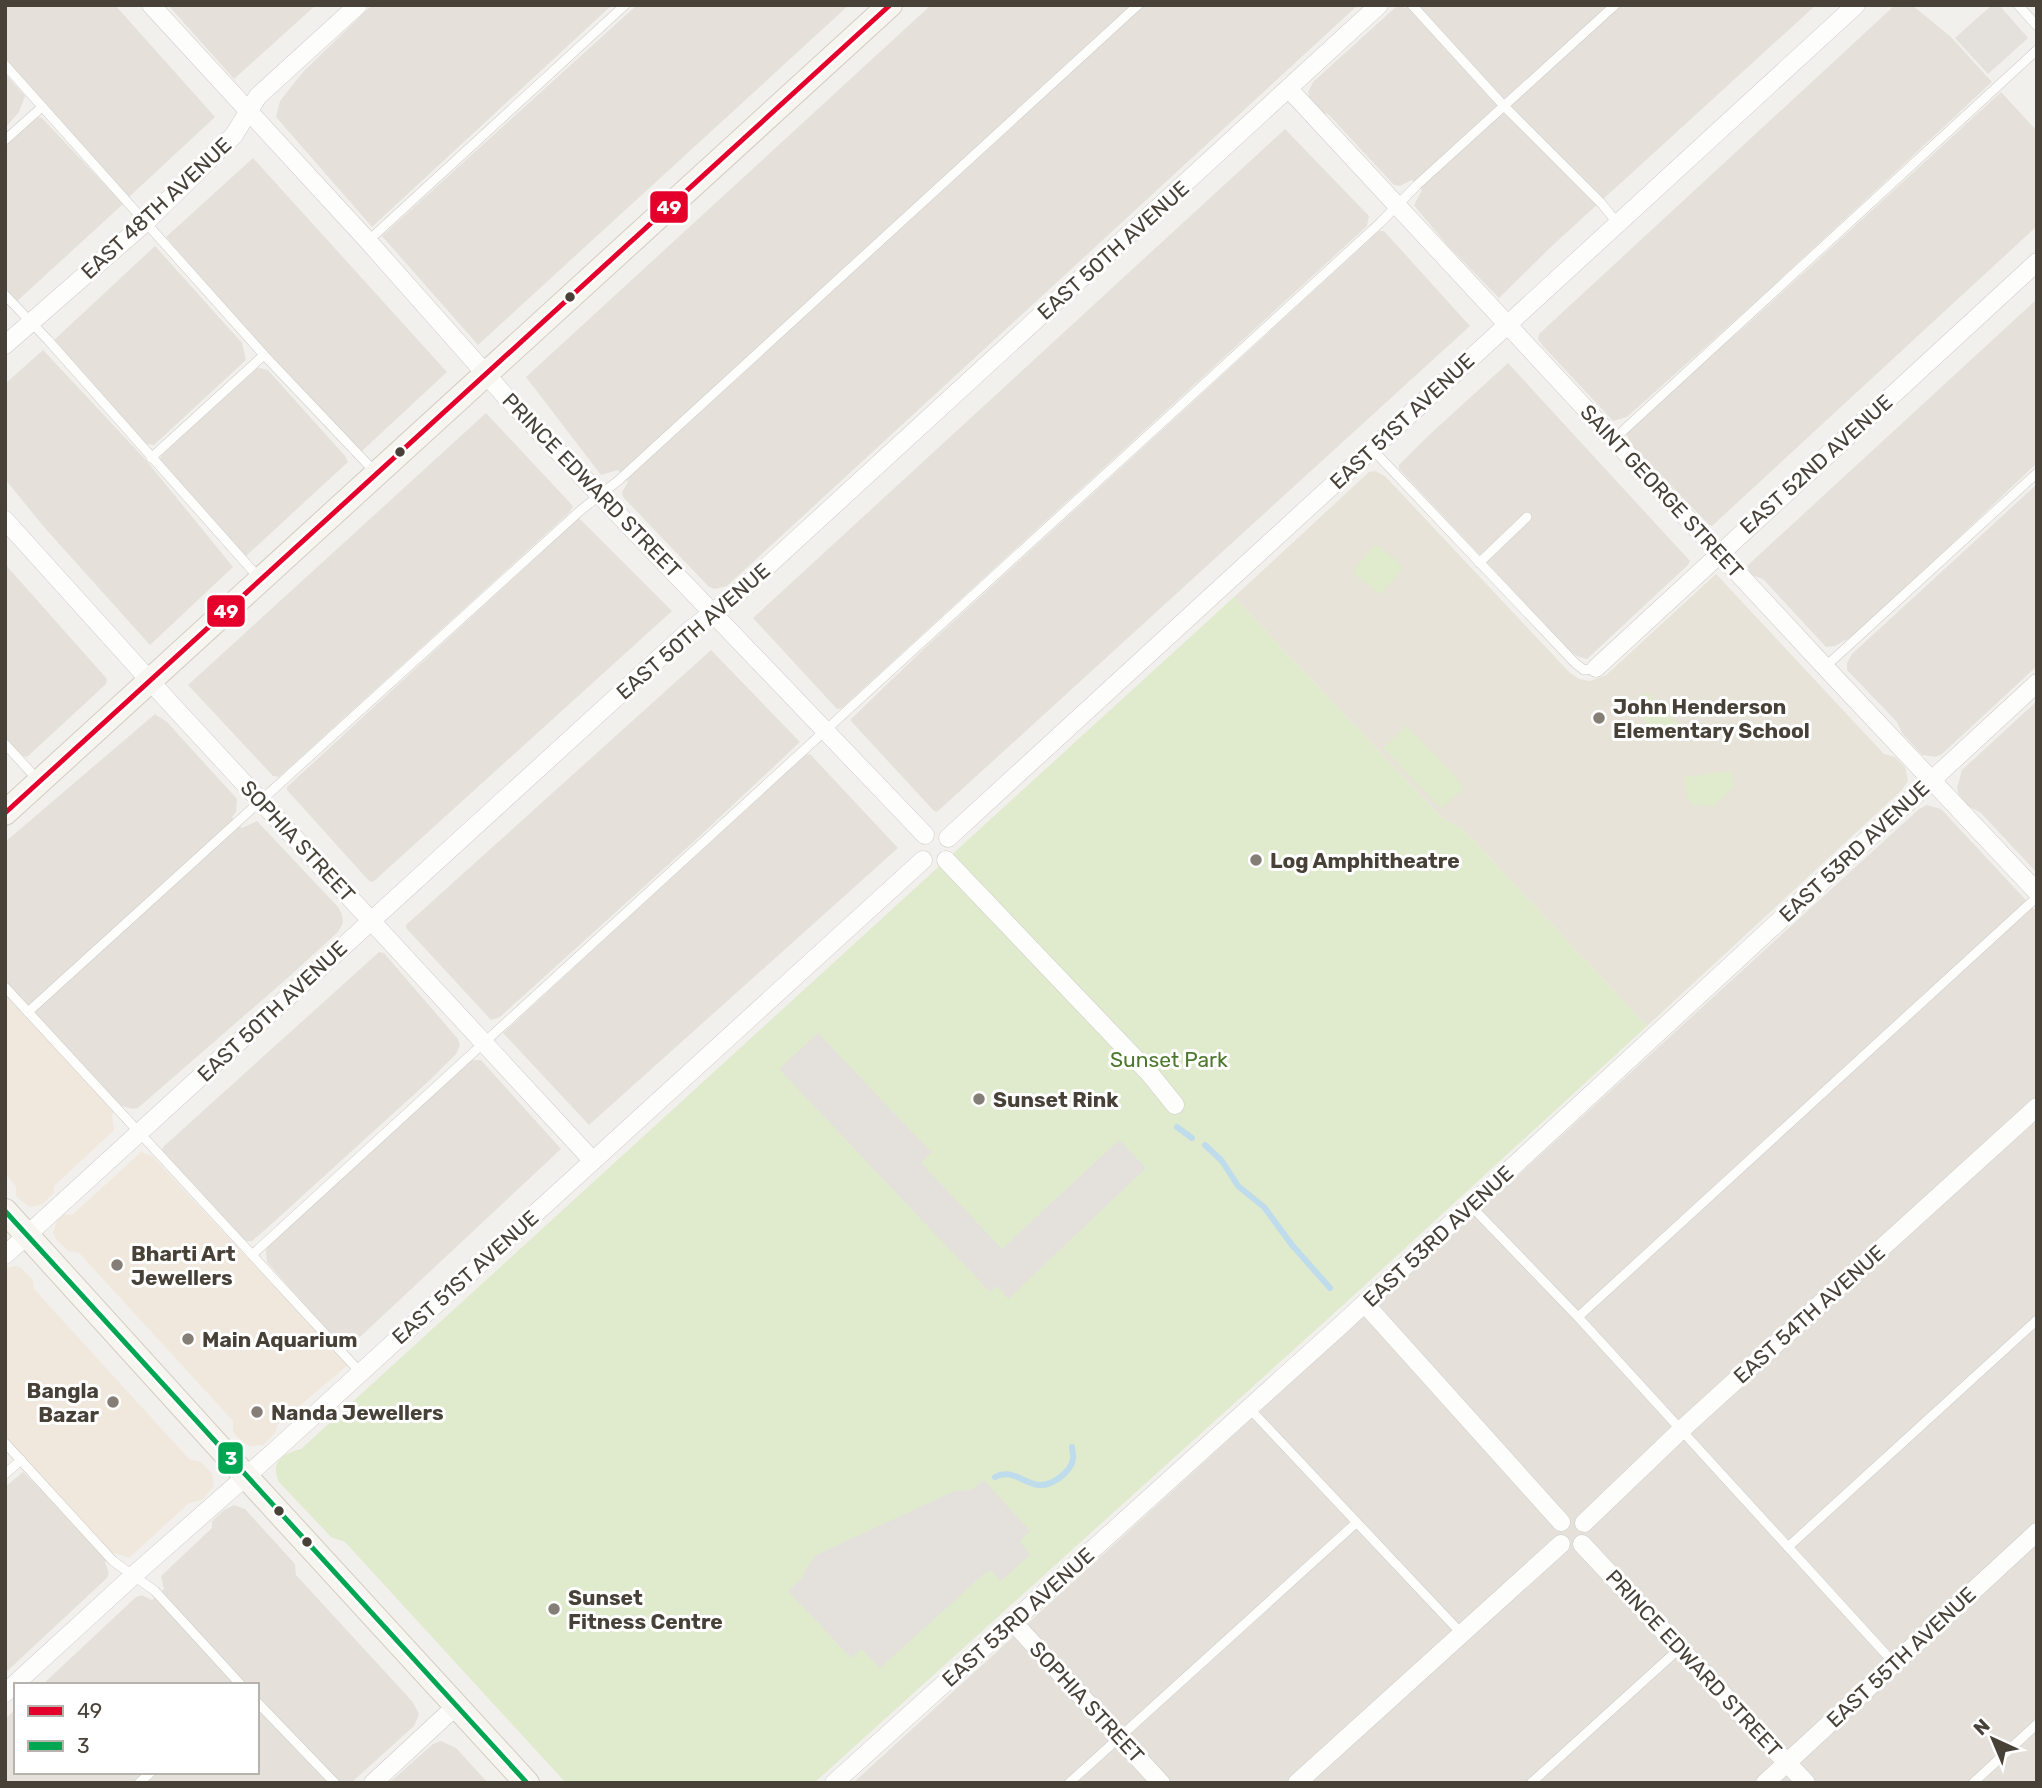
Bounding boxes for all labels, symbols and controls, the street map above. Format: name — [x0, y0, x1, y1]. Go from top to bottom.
street label: EAST 48TH AVENUE — [76, 132, 236, 284]
street label: EAST 50TH AVENUE — [1032, 175, 1194, 325]
line badge: 49 — [649, 190, 689, 224]
text: 49 — [656, 196, 682, 219]
unlabelled marker — [563, 290, 577, 304]
street label: EAST 51ST AVENUE — [1325, 348, 1479, 494]
street label: PRINCE EDWARD STREET — [497, 388, 687, 582]
street label: EAST 52ND AVENUE — [1735, 389, 1897, 539]
street label: SAINT GEORGE STREET — [1575, 399, 1749, 583]
unlabelled marker — [393, 445, 407, 459]
street label: EAST 50TH AVENUE — [611, 558, 775, 704]
line badge: 49 — [206, 594, 246, 628]
text: 49 — [213, 600, 239, 623]
place label: John Henderson Elementary School — [1613, 694, 1810, 743]
marker: John Henderson Elementary School — [1591, 710, 1607, 726]
street label: SOPHIA STREET — [235, 775, 361, 907]
street label: EAST 53RD AVENUE — [1774, 775, 1934, 927]
place label: Log Amphitheatre — [1270, 848, 1460, 873]
marker: Log Amphitheatre — [1248, 852, 1264, 868]
street label: EAST 50TH AVENUE — [192, 935, 352, 1087]
park label: Sunset Park — [1110, 1047, 1228, 1072]
place label: Sunset Rink — [993, 1087, 1119, 1112]
marker: Sunset Rink — [971, 1091, 987, 1107]
street label: EAST 53RD AVENUE — [1358, 1160, 1518, 1312]
street label: EAST 51ST AVENUE — [387, 1205, 543, 1349]
street label: EAST 54TH AVENUE — [1728, 1240, 1890, 1388]
place label: Bharti Art Jewellers — [131, 1241, 236, 1290]
marker: Bharti Art Jewellers — [109, 1257, 125, 1273]
place label: Main Aquarium — [202, 1327, 357, 1352]
marker: Main Aquarium — [180, 1331, 196, 1347]
place label: Bangla Bazar — [27, 1378, 99, 1427]
marker: Bangla Bazar — [105, 1394, 121, 1410]
place label: Nanda Jewellers — [271, 1400, 444, 1425]
marker: Nanda Jewellers — [249, 1404, 265, 1420]
line badge: 3 — [217, 1441, 244, 1475]
text: 3 — [225, 1447, 237, 1470]
unlabelled marker — [272, 1504, 286, 1518]
unlabelled marker — [300, 1535, 314, 1549]
street label: EAST 53RD AVENUE — [937, 1542, 1099, 1692]
street label: PRINCE EDWARD STREET — [1601, 1564, 1787, 1762]
street label: EAST 55TH AVENUE — [1821, 1581, 1981, 1733]
place label: Sunset Fitness Centre — [568, 1585, 723, 1634]
marker: Sunset Fitness Centre — [546, 1601, 562, 1617]
street label: SOPHIA STREET — [1024, 1636, 1150, 1768]
legend — [14, 1683, 259, 1774]
text: 49 — [77, 1698, 102, 1723]
north arrow — [1958, 1704, 2028, 1774]
text: 3 — [77, 1733, 90, 1758]

